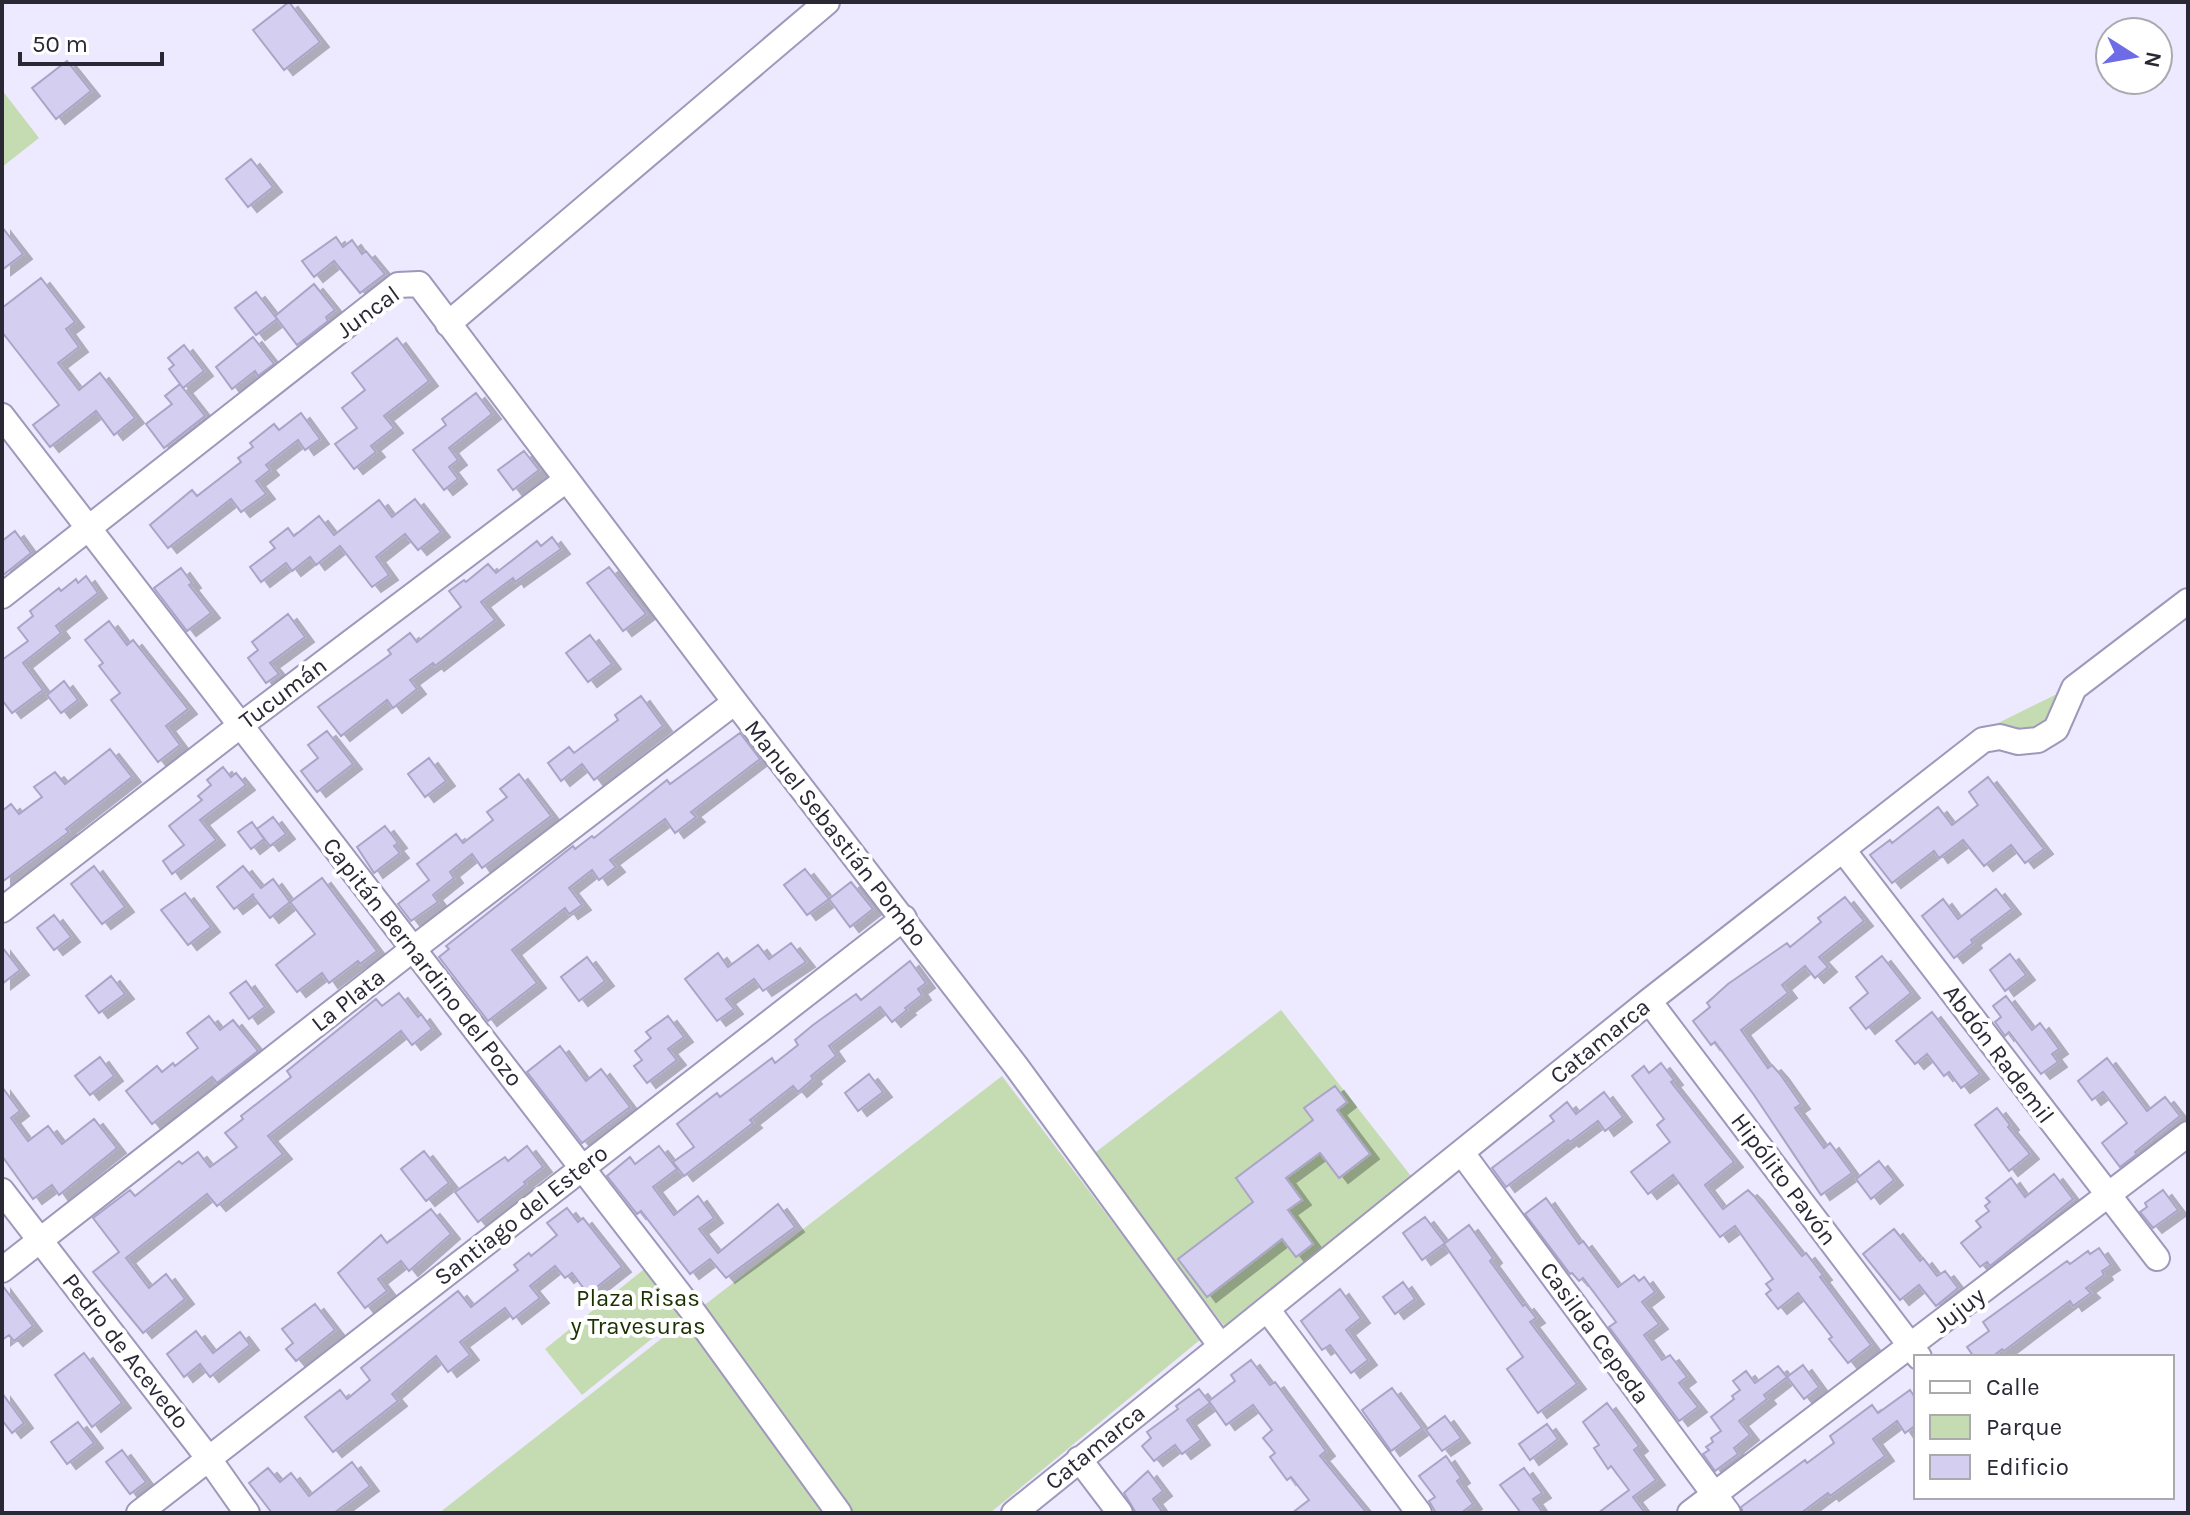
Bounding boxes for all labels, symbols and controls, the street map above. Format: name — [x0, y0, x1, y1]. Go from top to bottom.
scale bar — [20, 16, 162, 66]
north arrow — [2094, 16, 2174, 96]
text: 50 m — [32, 30, 88, 58]
text: N — [2138, 49, 2167, 70]
street label: Juncal — [331, 280, 405, 344]
street label: Tucumán — [234, 651, 332, 735]
street label: Manuel Sebastián Pombo — [739, 714, 933, 952]
street label: Capitán Bernardino del Pozo — [317, 832, 529, 1092]
street label: La Plata — [306, 963, 390, 1037]
street label: Abdón Rademil — [1938, 979, 2060, 1129]
street label: Catamarca — [1545, 992, 1655, 1090]
street label: Hipólito Pavón — [1725, 1107, 1843, 1251]
street label: Santiago del Estero — [429, 1139, 613, 1291]
street label: Casilda Cepeda — [1534, 1257, 1656, 1409]
street label: Pedro de Acevedo — [57, 1268, 195, 1434]
street label: Jujuy — [1928, 1281, 1990, 1339]
park label: Plaza Risas y Travesuras — [569, 1284, 706, 1340]
legend — [1914, 1355, 2174, 1499]
text: Calle — [1986, 1373, 2040, 1401]
street label: Catamarca — [1040, 1398, 1150, 1496]
text: Parque — [1986, 1413, 2062, 1441]
text: Edificio — [1986, 1453, 2069, 1481]

